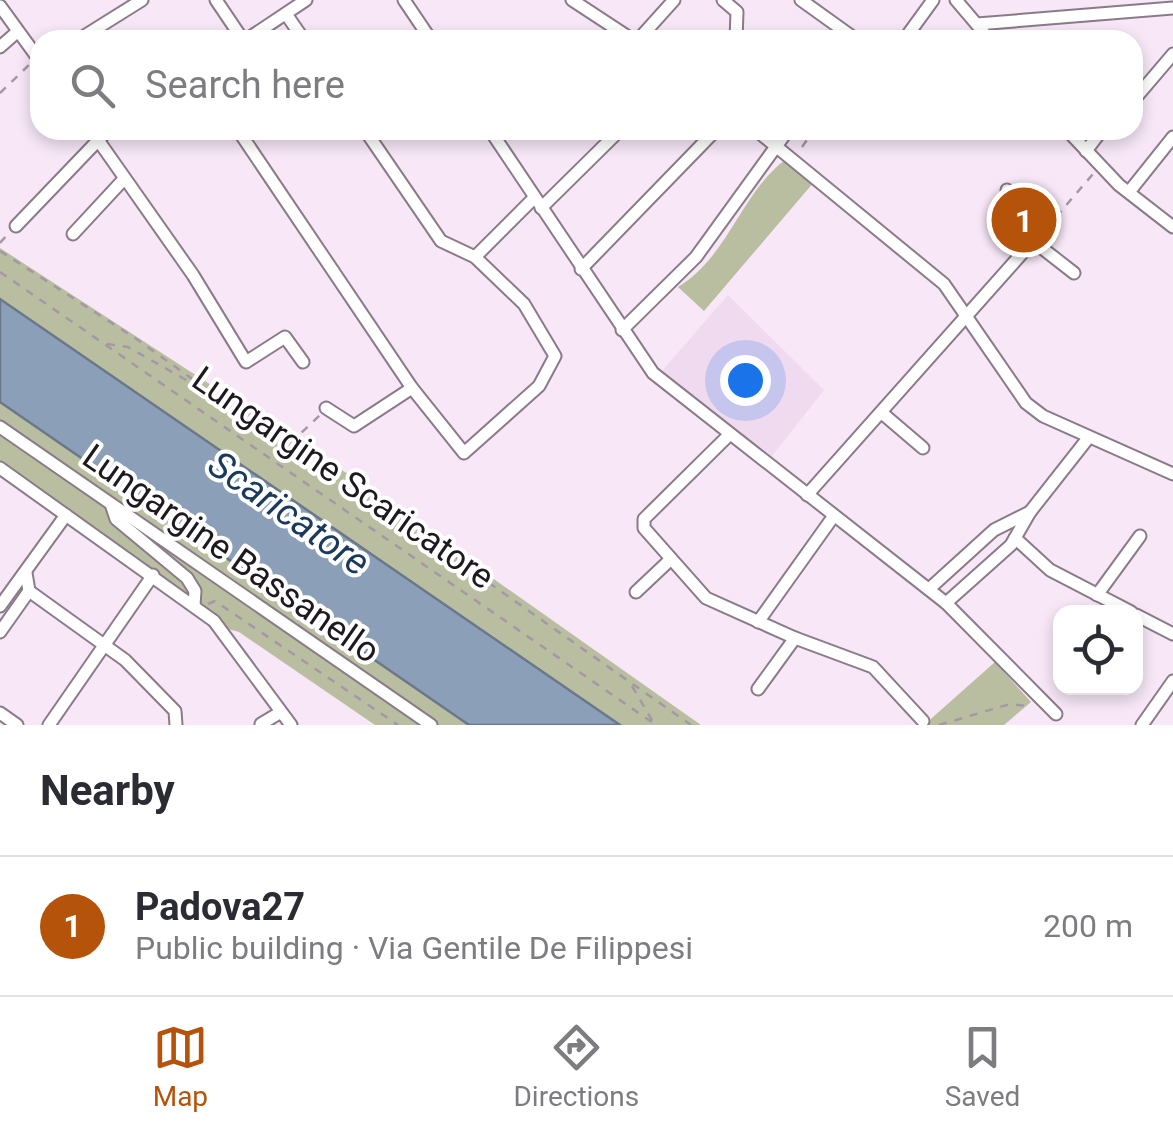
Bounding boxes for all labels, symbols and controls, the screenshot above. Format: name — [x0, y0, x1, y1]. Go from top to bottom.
search box — [30, 30, 1143, 140]
icon: search — [65, 58, 120, 113]
text: Search here — [145, 63, 345, 107]
pin: 1 — [992, 182, 1056, 258]
your location — [720, 355, 771, 406]
street label: Lungargine Scaricatore — [184, 358, 502, 598]
street label: Lungargine Bassanello — [75, 436, 387, 672]
water label: Scaricatore — [200, 441, 378, 585]
map controls — [1053, 605, 1143, 695]
button: locate — [1053, 605, 1143, 695]
text: Nearby — [40, 766, 175, 815]
text: Padova27 — [135, 885, 305, 929]
text: 1 — [63, 907, 82, 945]
text: 200 m — [1043, 907, 1133, 945]
text: Public building · Via Gentile De Filippesi — [135, 929, 693, 967]
tab: Map — [153, 1020, 208, 1113]
tab: Directions — [513, 1020, 639, 1113]
tab: Saved — [945, 1020, 1020, 1113]

